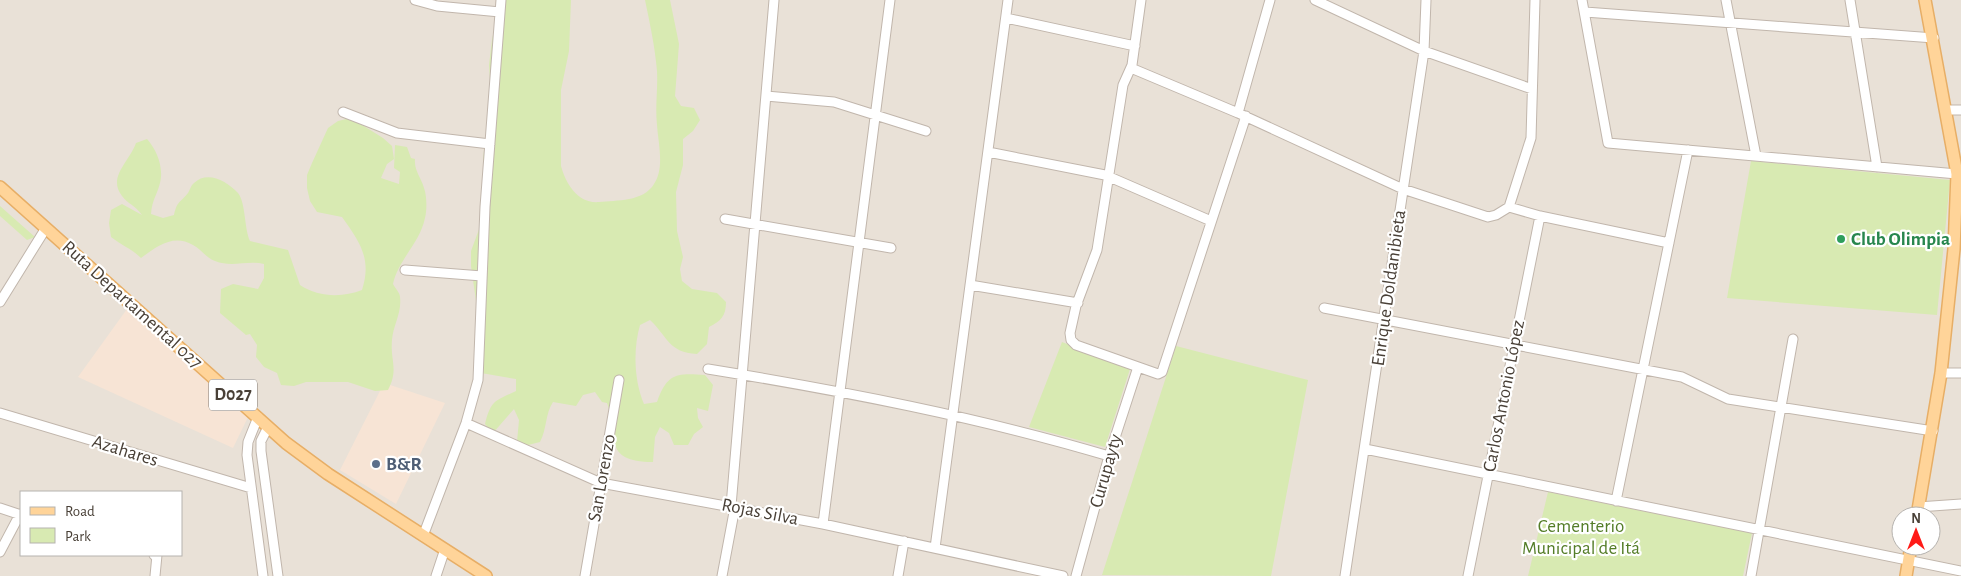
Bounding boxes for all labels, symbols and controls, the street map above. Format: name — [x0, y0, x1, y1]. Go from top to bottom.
street label: Enrique Doldanibieta — [1369, 208, 1409, 367]
place label: Club Olimpia — [1851, 230, 1950, 249]
marker: Club Olimpia — [1835, 233, 1847, 245]
street label: Ruta Departamental 027 — [58, 237, 206, 373]
street label: Carlos Antonio López — [1480, 318, 1528, 474]
road number: D027 — [209, 380, 257, 410]
street label: Azahares — [90, 432, 160, 470]
street label: Curupayty — [1086, 432, 1126, 510]
street label: San Lorenzo — [585, 433, 619, 523]
place label: B&R — [386, 455, 422, 474]
marker: B&R — [370, 458, 382, 470]
legend — [20, 491, 182, 556]
street label: Rojas Silva — [720, 495, 800, 529]
text: Road — [65, 504, 95, 519]
north arrow — [1891, 506, 1941, 556]
text: N — [1911, 512, 1921, 526]
park label: Cementerio Municipal de Itá — [1522, 517, 1640, 558]
text: Park — [65, 529, 91, 544]

